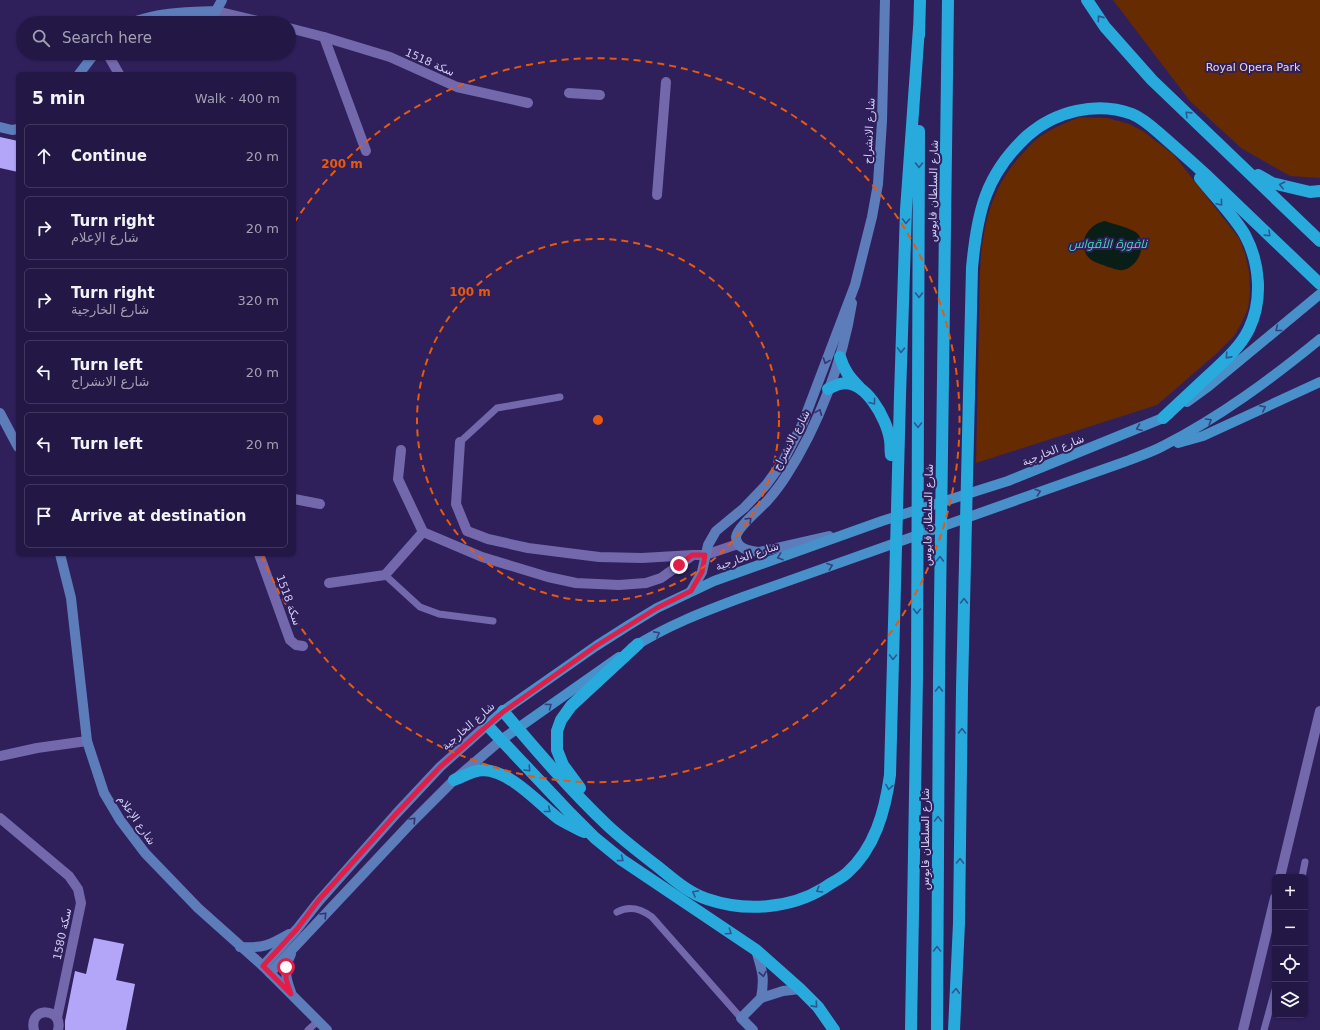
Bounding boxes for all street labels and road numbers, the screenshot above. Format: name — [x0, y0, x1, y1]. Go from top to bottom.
street label: سكة 1518 — [403, 46, 457, 79]
street label: شارع الانشراح — [861, 98, 878, 165]
street label: شارع السلطان قابوس — [926, 140, 941, 242]
street label: شارع الانشراح — [770, 408, 813, 473]
street label: شارع الخارجية — [1020, 432, 1086, 469]
street label: شارع السلطان قابوس — [921, 464, 936, 566]
street label: شارع الخارجية — [714, 540, 781, 573]
street label: سكة 1518 — [273, 573, 304, 627]
street label: شارع الخارجية — [439, 700, 498, 753]
street label: شارع السلطان قابوس — [919, 788, 932, 890]
street label: شارع الإعلام — [115, 793, 158, 847]
street label: سكة 1580 — [51, 907, 74, 961]

